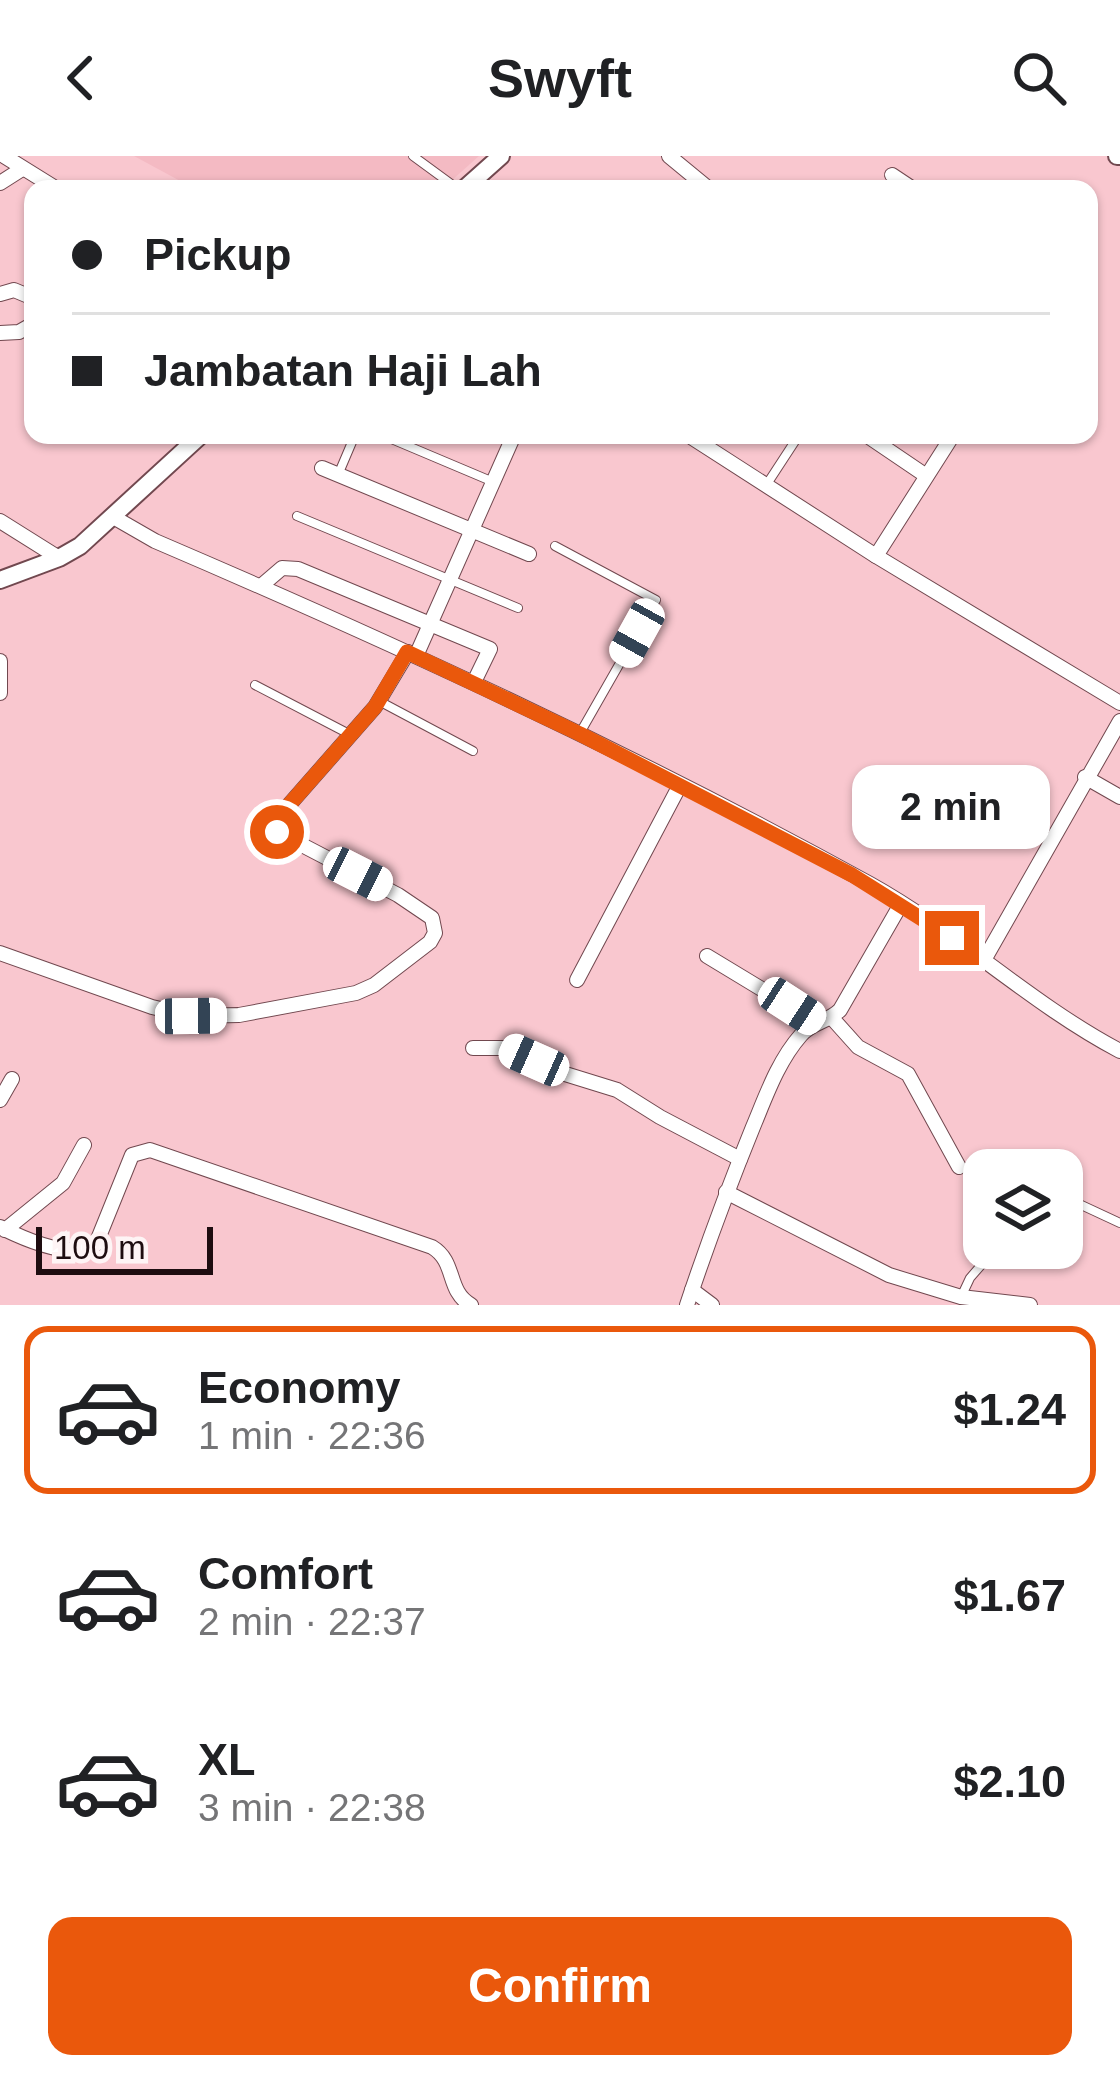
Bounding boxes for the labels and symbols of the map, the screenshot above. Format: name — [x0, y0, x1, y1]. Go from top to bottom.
car — [604, 593, 670, 673]
callout: 2 min — [853, 764, 1051, 848]
route start — [250, 805, 304, 859]
car — [318, 842, 398, 906]
route end — [925, 911, 979, 965]
car — [752, 971, 832, 1041]
car — [155, 997, 227, 1035]
car — [494, 1029, 574, 1091]
scale bar — [36, 1221, 213, 1274]

